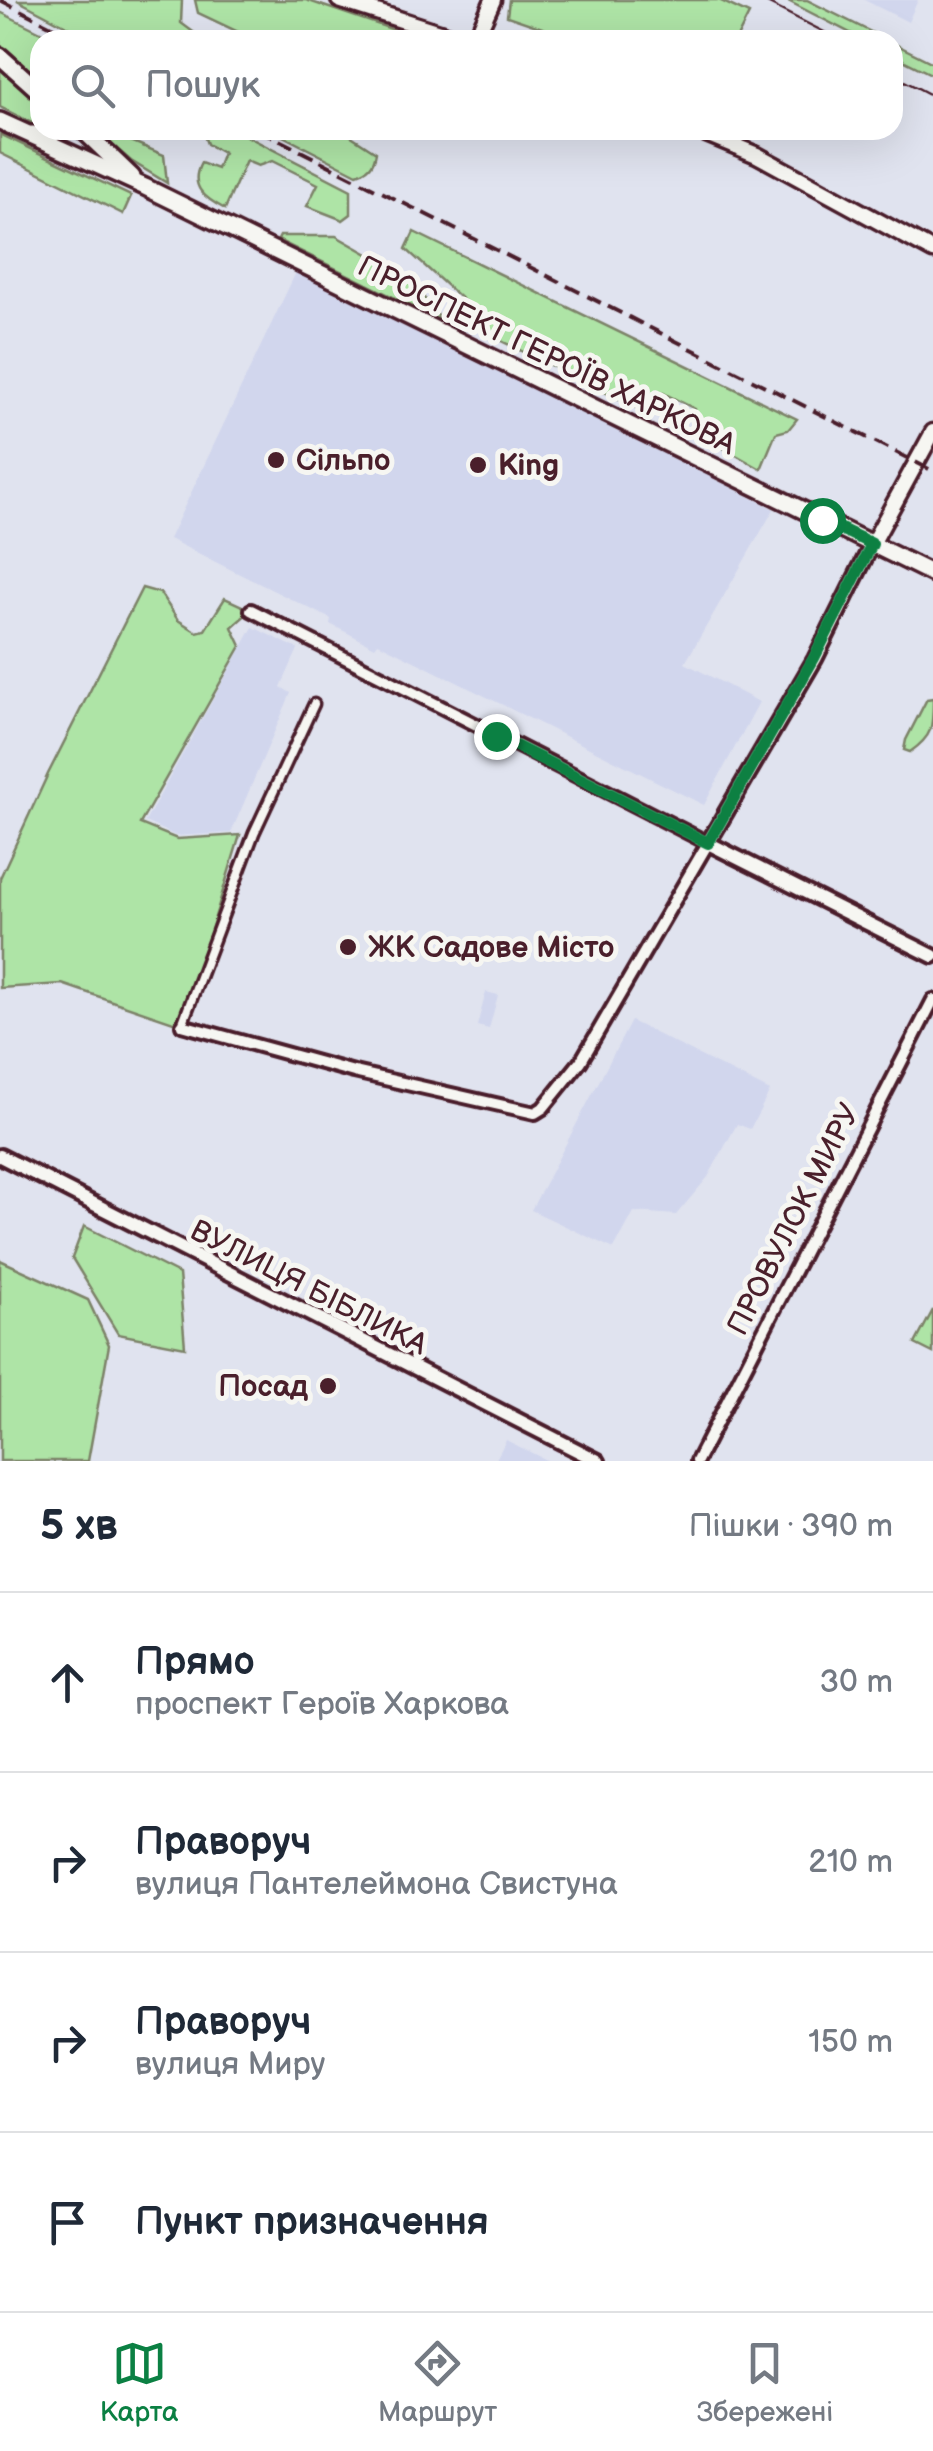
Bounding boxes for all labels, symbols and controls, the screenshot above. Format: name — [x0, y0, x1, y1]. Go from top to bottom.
search box — [30, 30, 903, 140]
icon: search — [65, 58, 120, 113]
text: Пошук — [145, 63, 260, 108]
street label: ПРОСПЕКТ ГЕРОЇВ ХАРКОВА — [352, 249, 742, 464]
place label: Сільпо — [296, 443, 391, 479]
place label: King — [498, 448, 559, 484]
marker: Сільпо — [265, 449, 287, 471]
marker: King — [467, 454, 489, 476]
route start — [800, 498, 846, 544]
route end — [474, 714, 520, 760]
place label: ЖК Садове Місто — [368, 930, 614, 966]
marker: ЖК Садове Місто — [337, 936, 359, 958]
street label: ПРОВУЛОК МИРУ — [720, 1097, 868, 1341]
street label: ВУЛИЦЯ БІБЛИКА — [184, 1213, 434, 1364]
place label: Посад — [218, 1369, 308, 1405]
marker: Посад — [317, 1375, 339, 1397]
text: 5 хв — [40, 1501, 118, 1552]
text: Пішки · 390 m — [689, 1507, 893, 1546]
text: Прямо — [135, 1640, 254, 1685]
icon: ahead — [40, 1655, 95, 1710]
text: 30 m — [819, 1663, 893, 1702]
text: проспект Героїв Харкова — [135, 1685, 509, 1724]
text: Праворуч — [135, 1820, 311, 1865]
icon: right — [40, 1835, 95, 1890]
text: 210 m — [808, 1843, 893, 1882]
text: вулиця Пантелеймона Свистуна — [135, 1865, 618, 1904]
text: Праворуч — [135, 2000, 311, 2045]
icon: right — [40, 2015, 95, 2070]
text: 150 m — [808, 2023, 893, 2062]
text: вулиця Миру — [135, 2045, 325, 2084]
icon: arrive — [40, 2195, 95, 2250]
text: Пункт призначення — [135, 2200, 489, 2245]
tab: Карта — [100, 2336, 179, 2429]
tab: Маршрут — [378, 2336, 497, 2429]
tab: Збережені — [697, 2336, 833, 2429]

